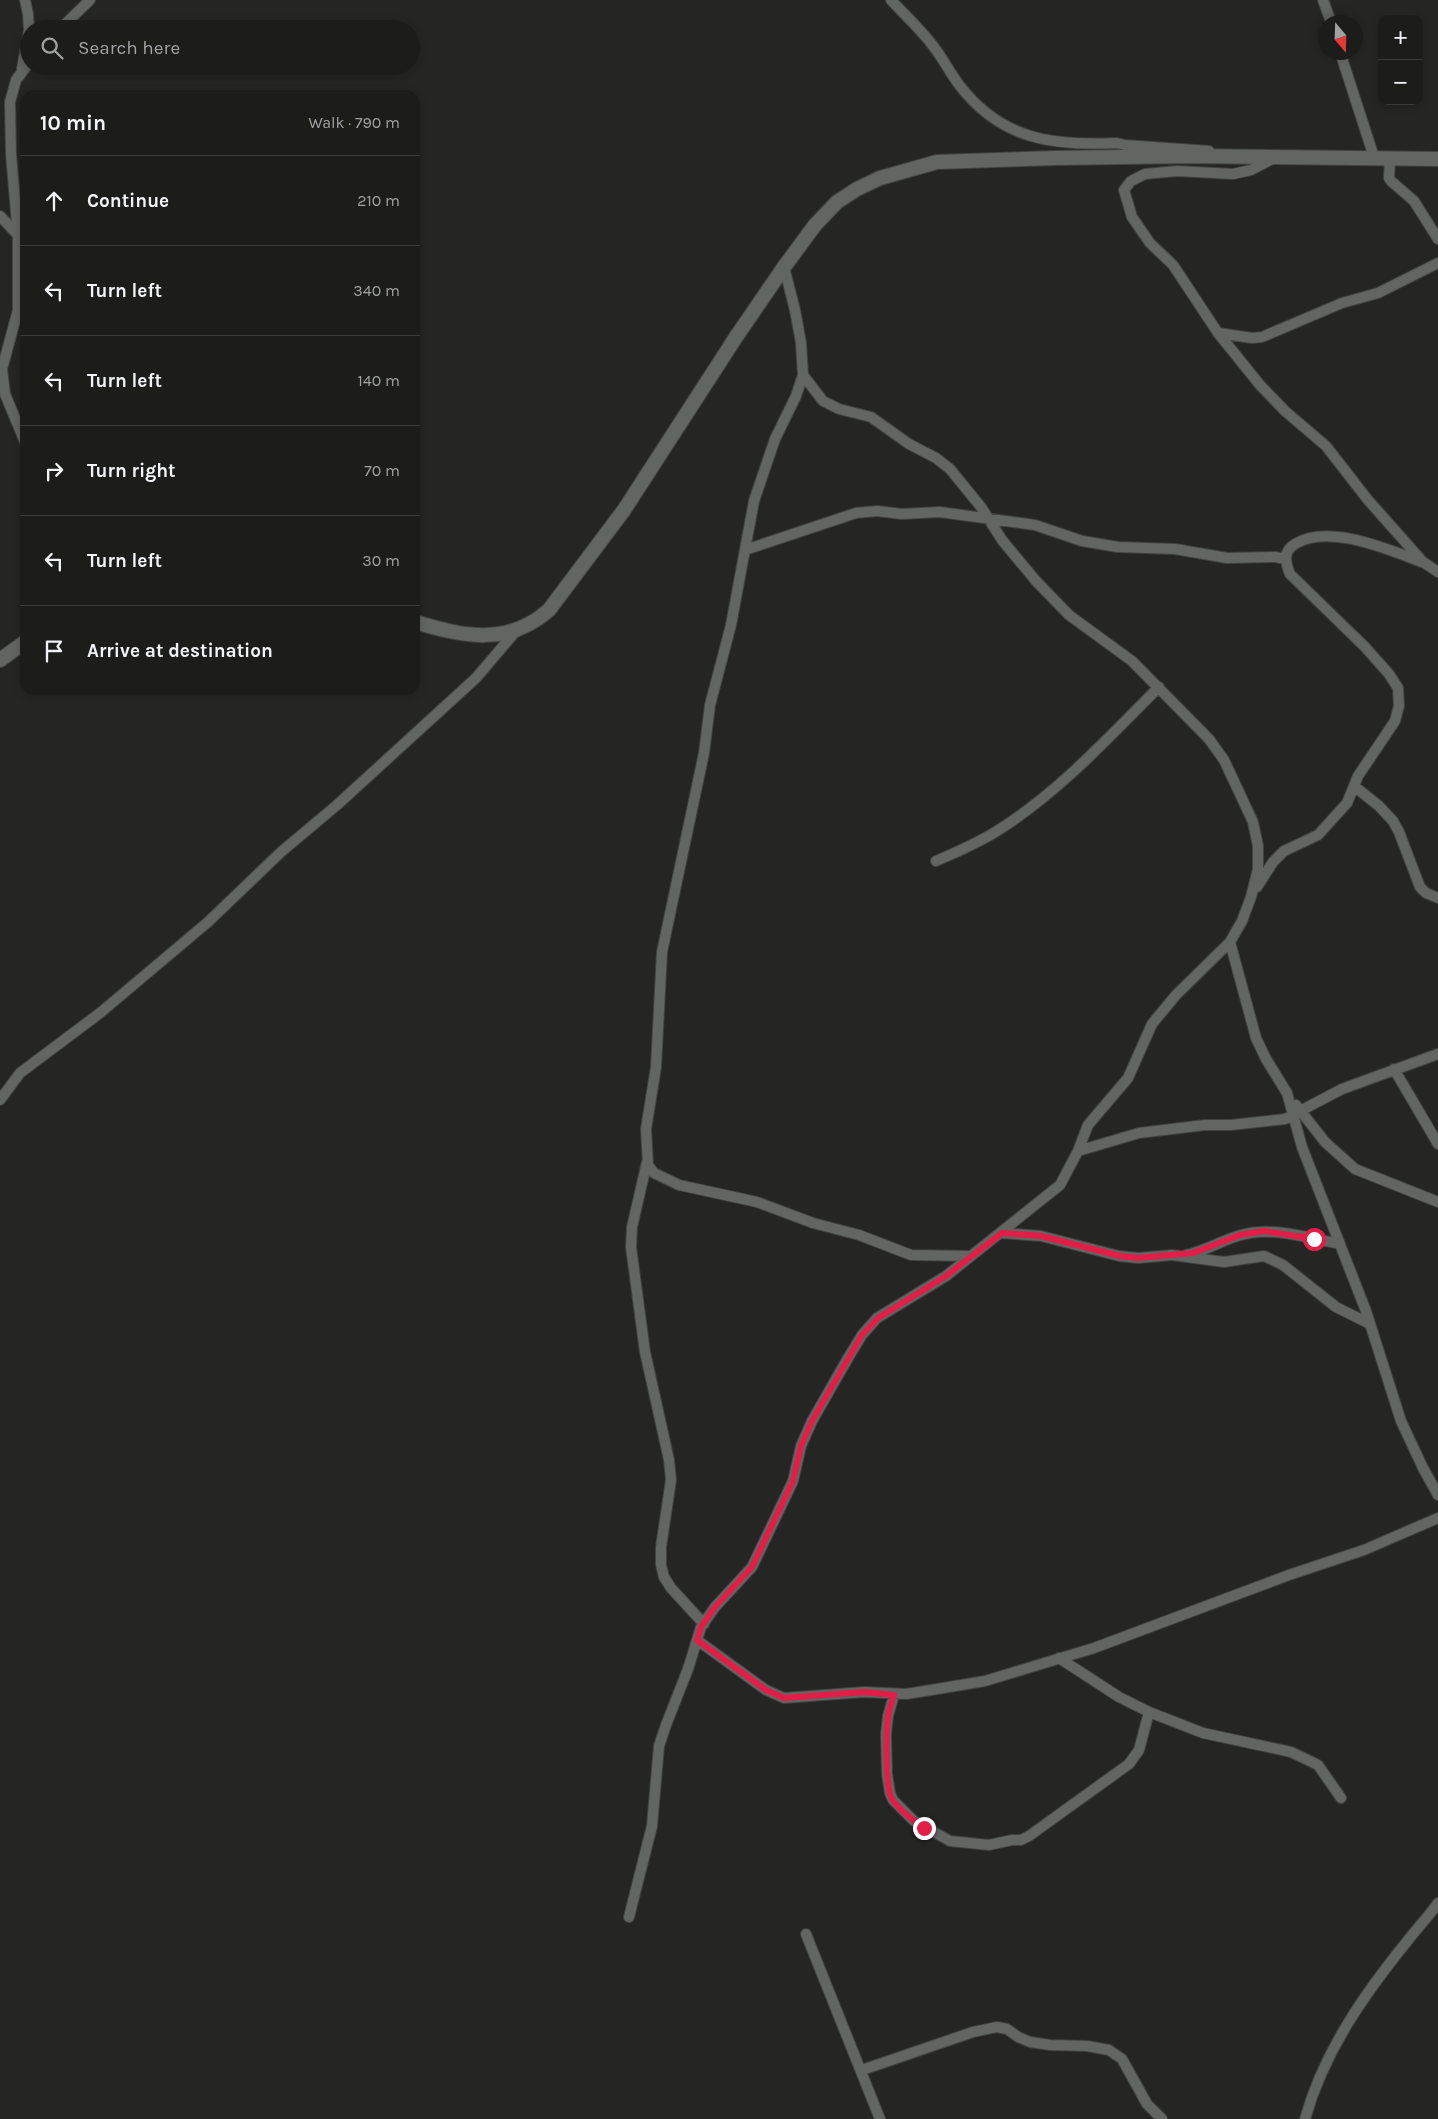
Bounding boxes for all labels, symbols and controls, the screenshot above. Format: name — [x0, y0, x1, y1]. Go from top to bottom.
north arrow — [1318, 15, 1363, 60]
map controls — [1378, 15, 1423, 105]
button: + — [1378, 15, 1423, 60]
search box — [20, 20, 420, 75]
icon: search — [38, 34, 66, 62]
text: Search here — [78, 37, 180, 59]
button: − — [1378, 60, 1423, 105]
text: 10 min — [40, 111, 106, 135]
text: Walk · 790 m — [308, 113, 400, 132]
icon: ahead — [40, 187, 68, 215]
text: Continue — [87, 190, 169, 212]
text: 210 m — [357, 191, 400, 210]
icon: left — [40, 277, 68, 305]
text: Turn left — [87, 280, 162, 302]
text: 340 m — [353, 281, 400, 300]
icon: left — [40, 367, 68, 395]
text: Turn left — [87, 370, 162, 392]
text: 140 m — [358, 371, 400, 390]
icon: right — [40, 457, 68, 485]
text: Turn right — [87, 460, 176, 482]
text: 70 m — [364, 461, 400, 480]
icon: left — [40, 547, 68, 575]
text: Turn left — [87, 550, 162, 572]
text: 30 m — [362, 551, 400, 570]
icon: arrive — [40, 637, 68, 665]
text: Arrive at destination — [87, 640, 273, 662]
route start — [1303, 1228, 1326, 1251]
route end — [913, 1817, 936, 1840]

